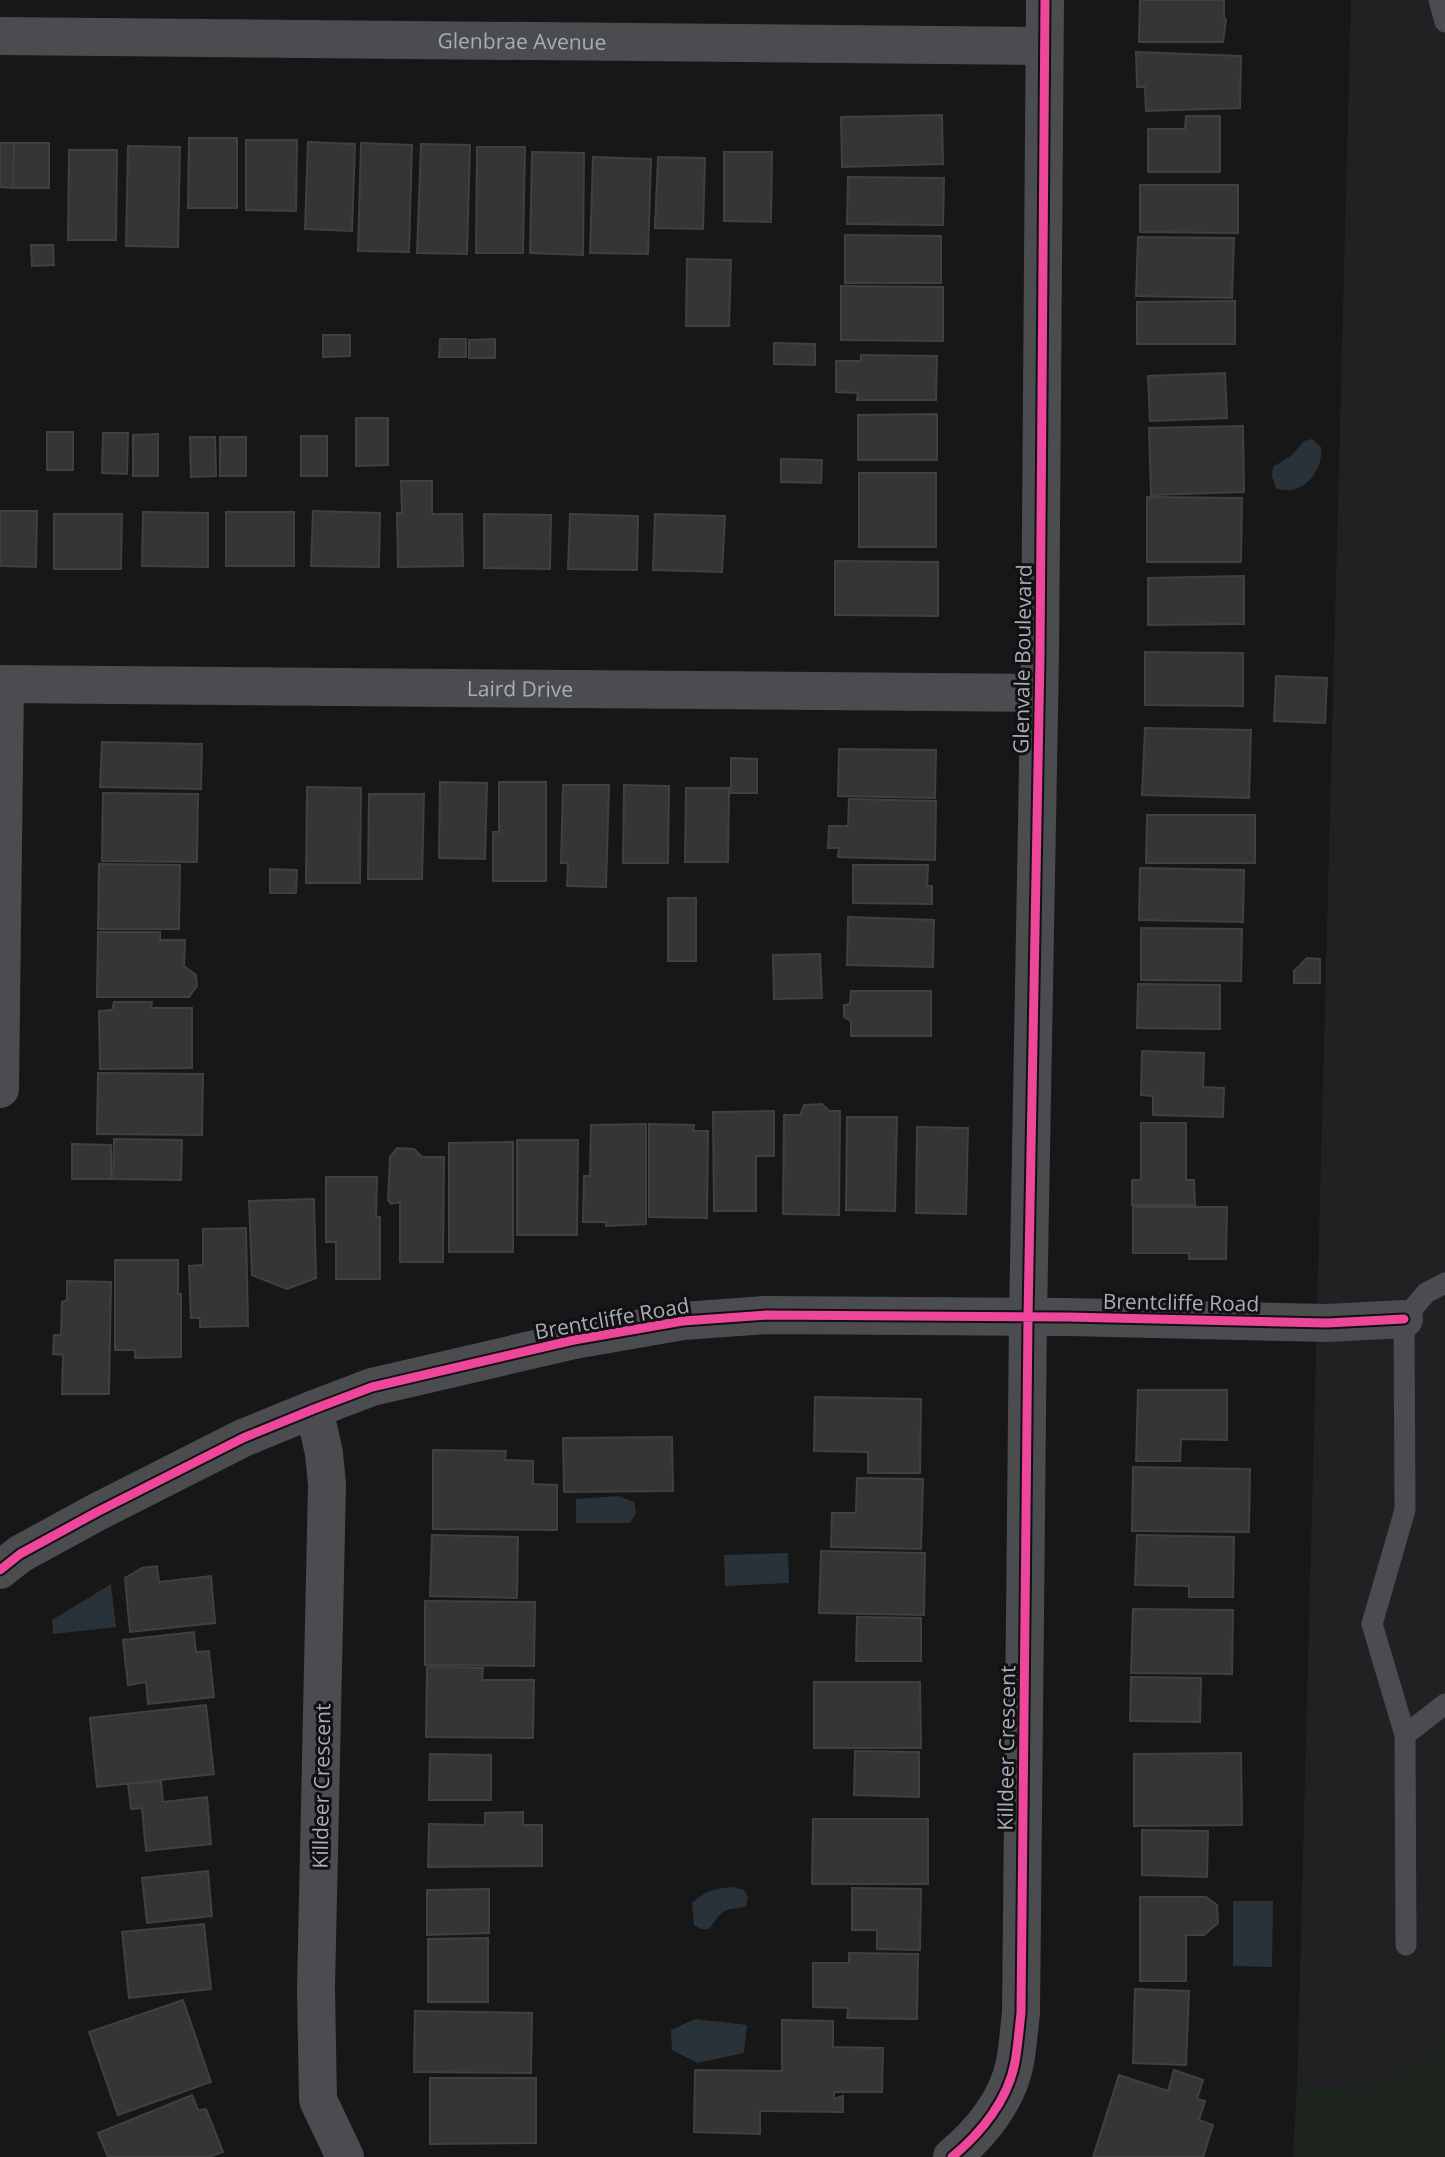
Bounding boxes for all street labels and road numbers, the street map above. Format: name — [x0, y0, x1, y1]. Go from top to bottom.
street label: Glenbrae Avenue — [437, 26, 607, 56]
street label: Glenvale Boulevard — [1006, 564, 1038, 754]
street label: Laird Drive — [467, 674, 573, 703]
street label: Brentcliffe Road — [1103, 1287, 1259, 1317]
street label: Brentcliffe Road — [533, 1291, 691, 1345]
street label: Killdeer Crescent — [991, 1665, 1021, 1831]
street label: Killdeer Crescent — [306, 1703, 336, 1869]

